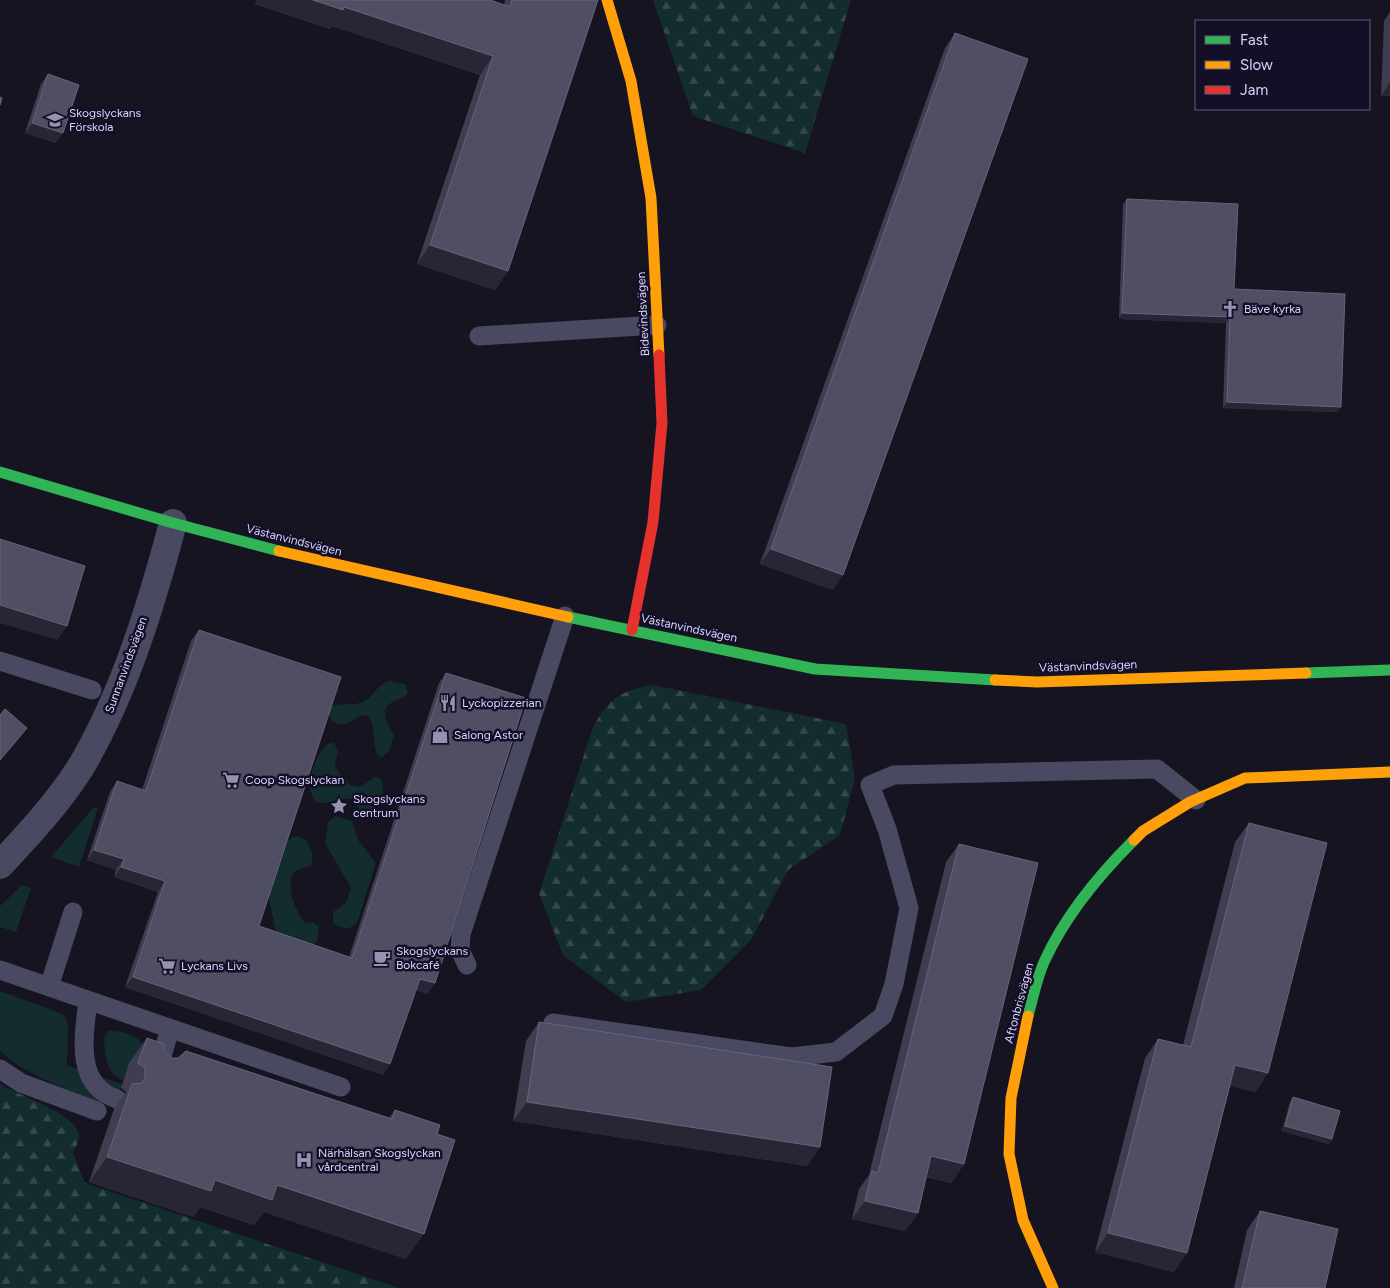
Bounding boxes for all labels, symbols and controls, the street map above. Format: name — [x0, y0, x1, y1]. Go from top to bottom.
legend — [1195, 20, 1370, 110]
text: Fast — [1240, 31, 1269, 49]
text: Slow — [1240, 56, 1273, 74]
text: Jam — [1240, 81, 1268, 99]
place label: Skogslyckans Förskola — [69, 106, 141, 134]
school or university icon: Skogslyckans Förskola — [45, 110, 65, 130]
street label: Bidevindsvägen — [634, 271, 652, 357]
church icon: Bäve kyrka — [1220, 299, 1240, 319]
place label: Bäve kyrka — [1244, 302, 1301, 316]
street label: Västanvindsvägen — [245, 521, 344, 559]
street label: Västanvindsvägen — [640, 611, 739, 645]
street label: Sunnanvindsvägen — [102, 615, 150, 715]
street label: Västanvindsvägen — [1039, 657, 1138, 675]
restaurant icon: Lyckopizzerian — [438, 693, 458, 713]
place label: Lyckopizzerian — [462, 696, 542, 710]
shop icon: Salong Astor — [430, 725, 450, 745]
place label: Salong Astor — [454, 728, 523, 742]
supermarket icon: Coop Skogslyckan — [221, 770, 241, 790]
place label: Coop Skogslyckan — [245, 773, 344, 787]
place label: Skogslyckans centrum — [353, 792, 425, 820]
place icon: Skogslyckans centrum — [329, 796, 349, 816]
place label: Skogslyckans Bokcafé — [396, 944, 468, 972]
cafe icon: Skogslyckans Bokcafé — [372, 948, 392, 968]
supermarket icon: Lyckans Livs — [157, 956, 177, 976]
place label: Lyckans Livs — [181, 959, 248, 973]
street label: Aftonbrisvägen — [1002, 961, 1037, 1045]
place label: Närhälsan Skogslyckan vårdcentral — [318, 1146, 441, 1174]
hospital icon: Närhälsan Skogslyckan vårdcentral — [294, 1150, 314, 1170]

